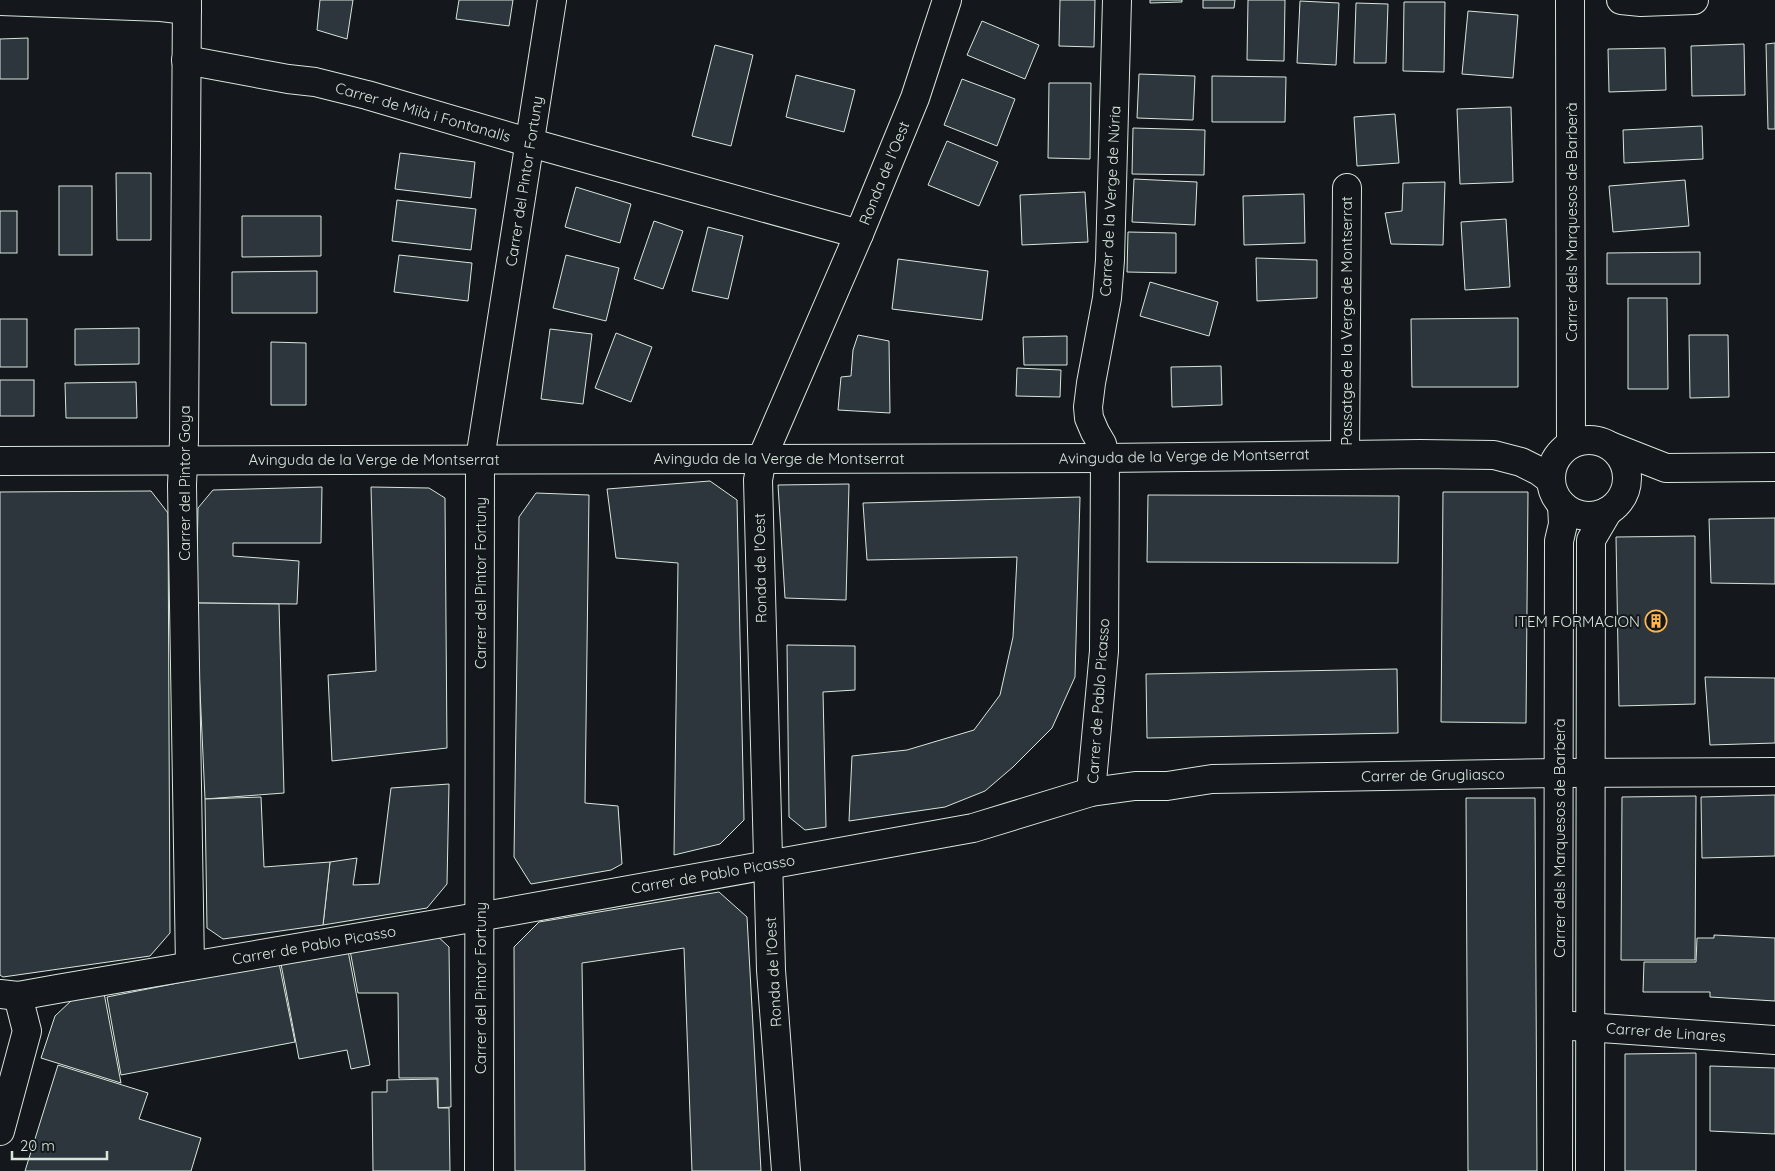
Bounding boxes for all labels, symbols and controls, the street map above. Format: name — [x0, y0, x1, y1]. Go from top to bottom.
street label: Carrer de Milà i Fontanalls — [333, 78, 513, 146]
street label: Carrer del Pintor Fortuny — [501, 94, 547, 268]
street label: Carrer dels Marquesos de Barberà — [1562, 102, 1581, 342]
street label: Carrer de la Verge de Núria — [1096, 105, 1124, 297]
street label: Ronda de l'Oest — [855, 118, 913, 228]
street label: Passatge de la Verge de Montserrat — [1337, 196, 1356, 446]
street label: Carrer del Pintor Goya — [175, 405, 194, 561]
street label: Avinguda de la Verge de Montserrat — [1058, 444, 1310, 468]
street label: Avinguda de la Verge de Montserrat — [654, 449, 904, 468]
street label: Avinguda de la Verge de Montserrat — [249, 450, 499, 469]
street label: Carrer del Pintor Fortuny — [471, 497, 490, 669]
street label: Ronda de l'Oest — [750, 513, 770, 623]
building icon: ITEM FORMACION — [1644, 609, 1668, 633]
place label: ITEM FORMACION — [1514, 612, 1640, 631]
street label: Carrer de Pablo Picasso — [1083, 618, 1113, 784]
street label: Carrer dels Marquesos de Barberà — [1550, 718, 1569, 958]
street label: Carrer de Grugliasco — [1361, 764, 1505, 786]
street label: Carrer de Pablo Picasso — [630, 850, 796, 898]
street label: Carrer del Pintor Fortuny — [471, 902, 490, 1074]
street label: Ronda de l'Oest — [761, 916, 785, 1028]
street label: Carrer de Pablo Picasso — [231, 921, 397, 969]
street label: Carrer de Linares — [1605, 1018, 1727, 1046]
scale bar — [12, 1128, 108, 1160]
text: 20 m — [20, 1136, 55, 1155]

